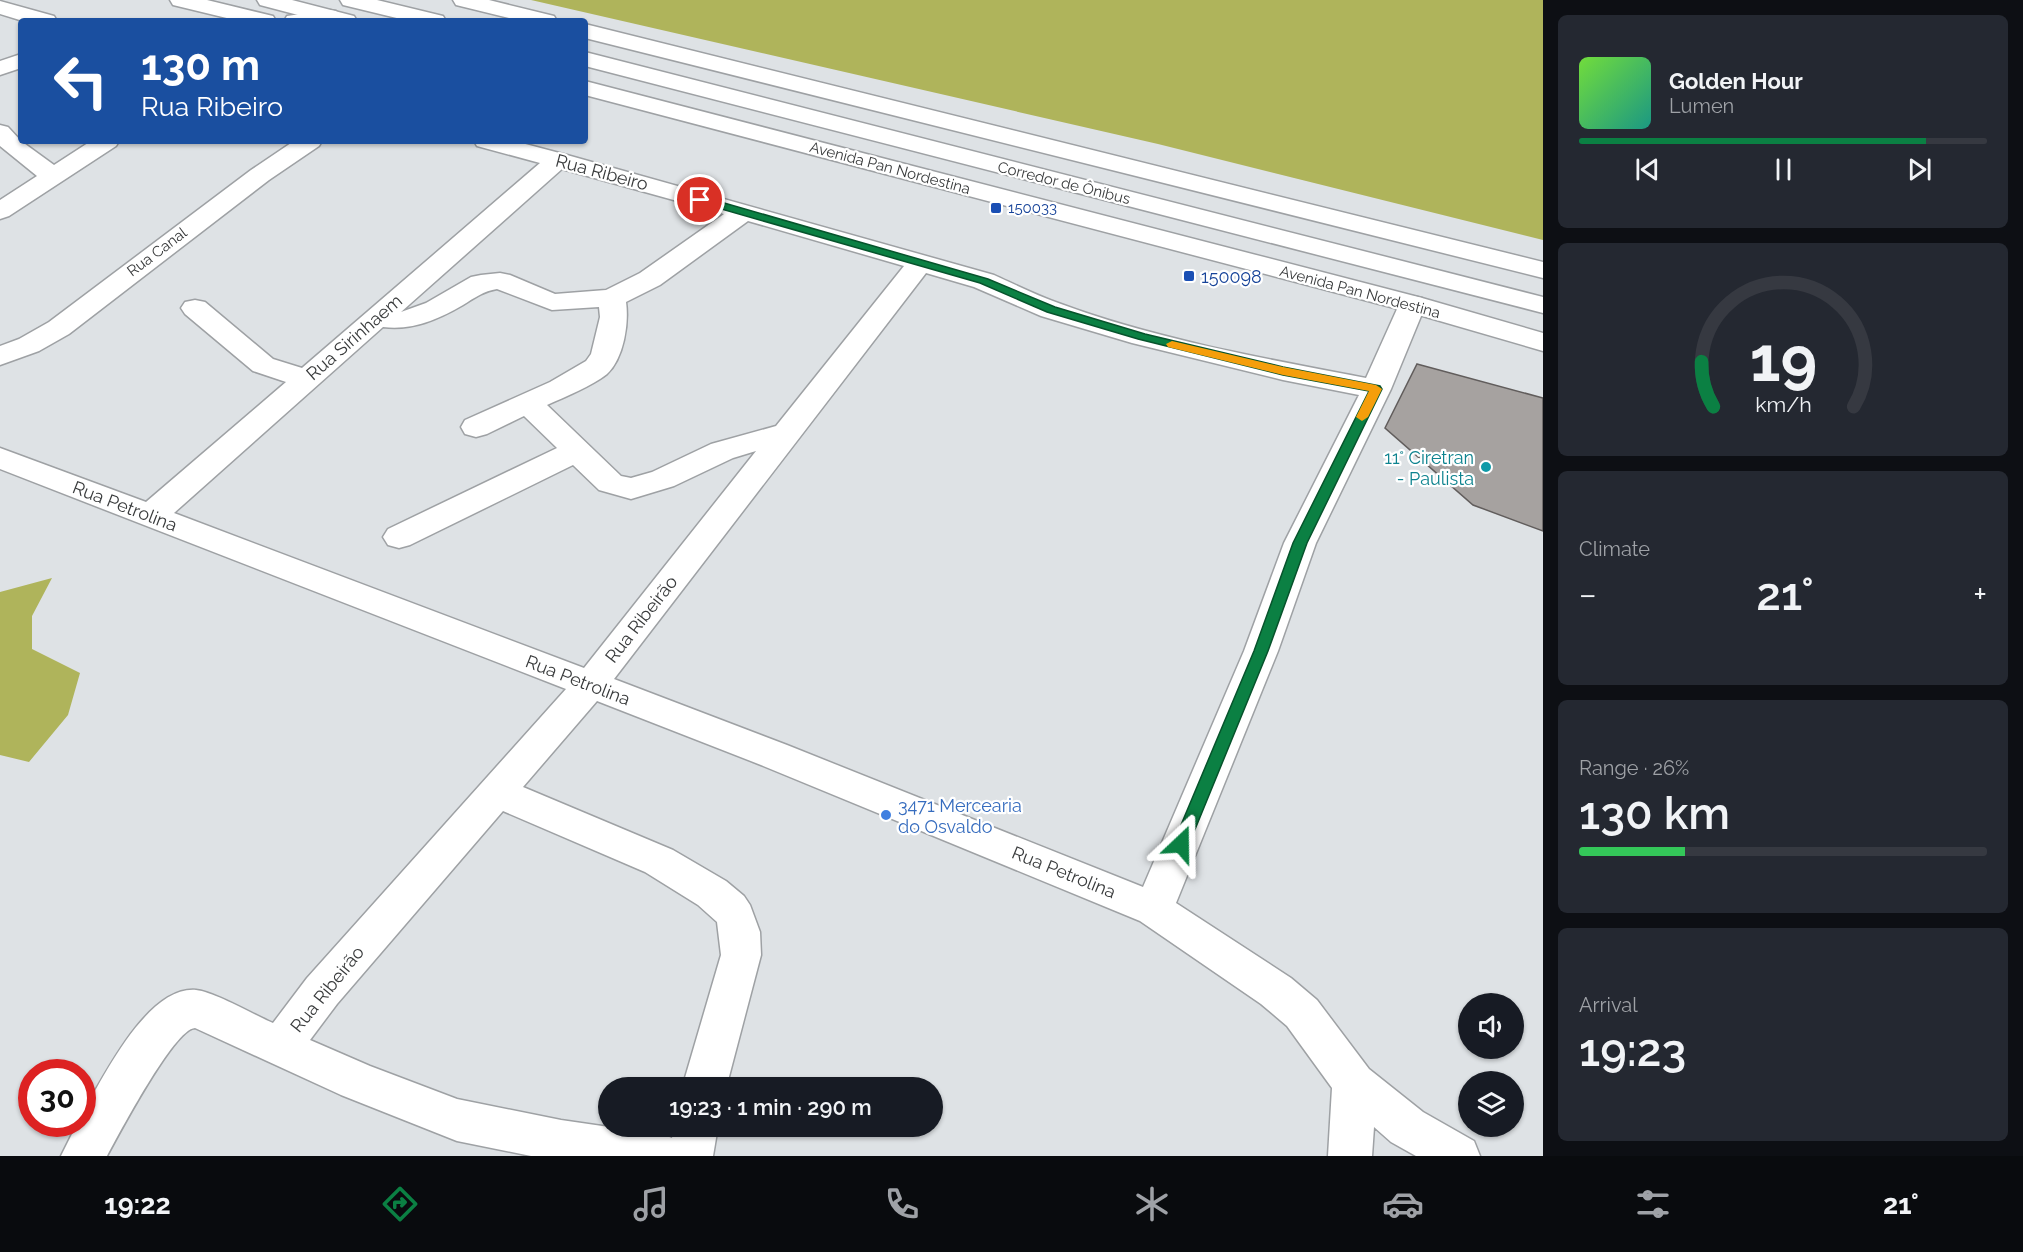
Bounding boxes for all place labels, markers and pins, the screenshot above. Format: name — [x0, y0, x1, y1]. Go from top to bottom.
pin — [674, 174, 725, 225]
place label: 150033 — [1008, 199, 1057, 217]
marker: 150033 — [989, 201, 1003, 215]
place label: 150098 — [1201, 266, 1262, 287]
marker: 150098 — [1182, 269, 1196, 283]
place label: 11° Ciretran - Paulista — [1384, 447, 1474, 489]
marker: 11° Ciretran - Paulista — [1479, 460, 1493, 474]
place label: 3471 Mercearia do Osvaldo — [898, 795, 1022, 837]
marker: 3471 Mercearia do Osvaldo — [879, 808, 893, 822]

